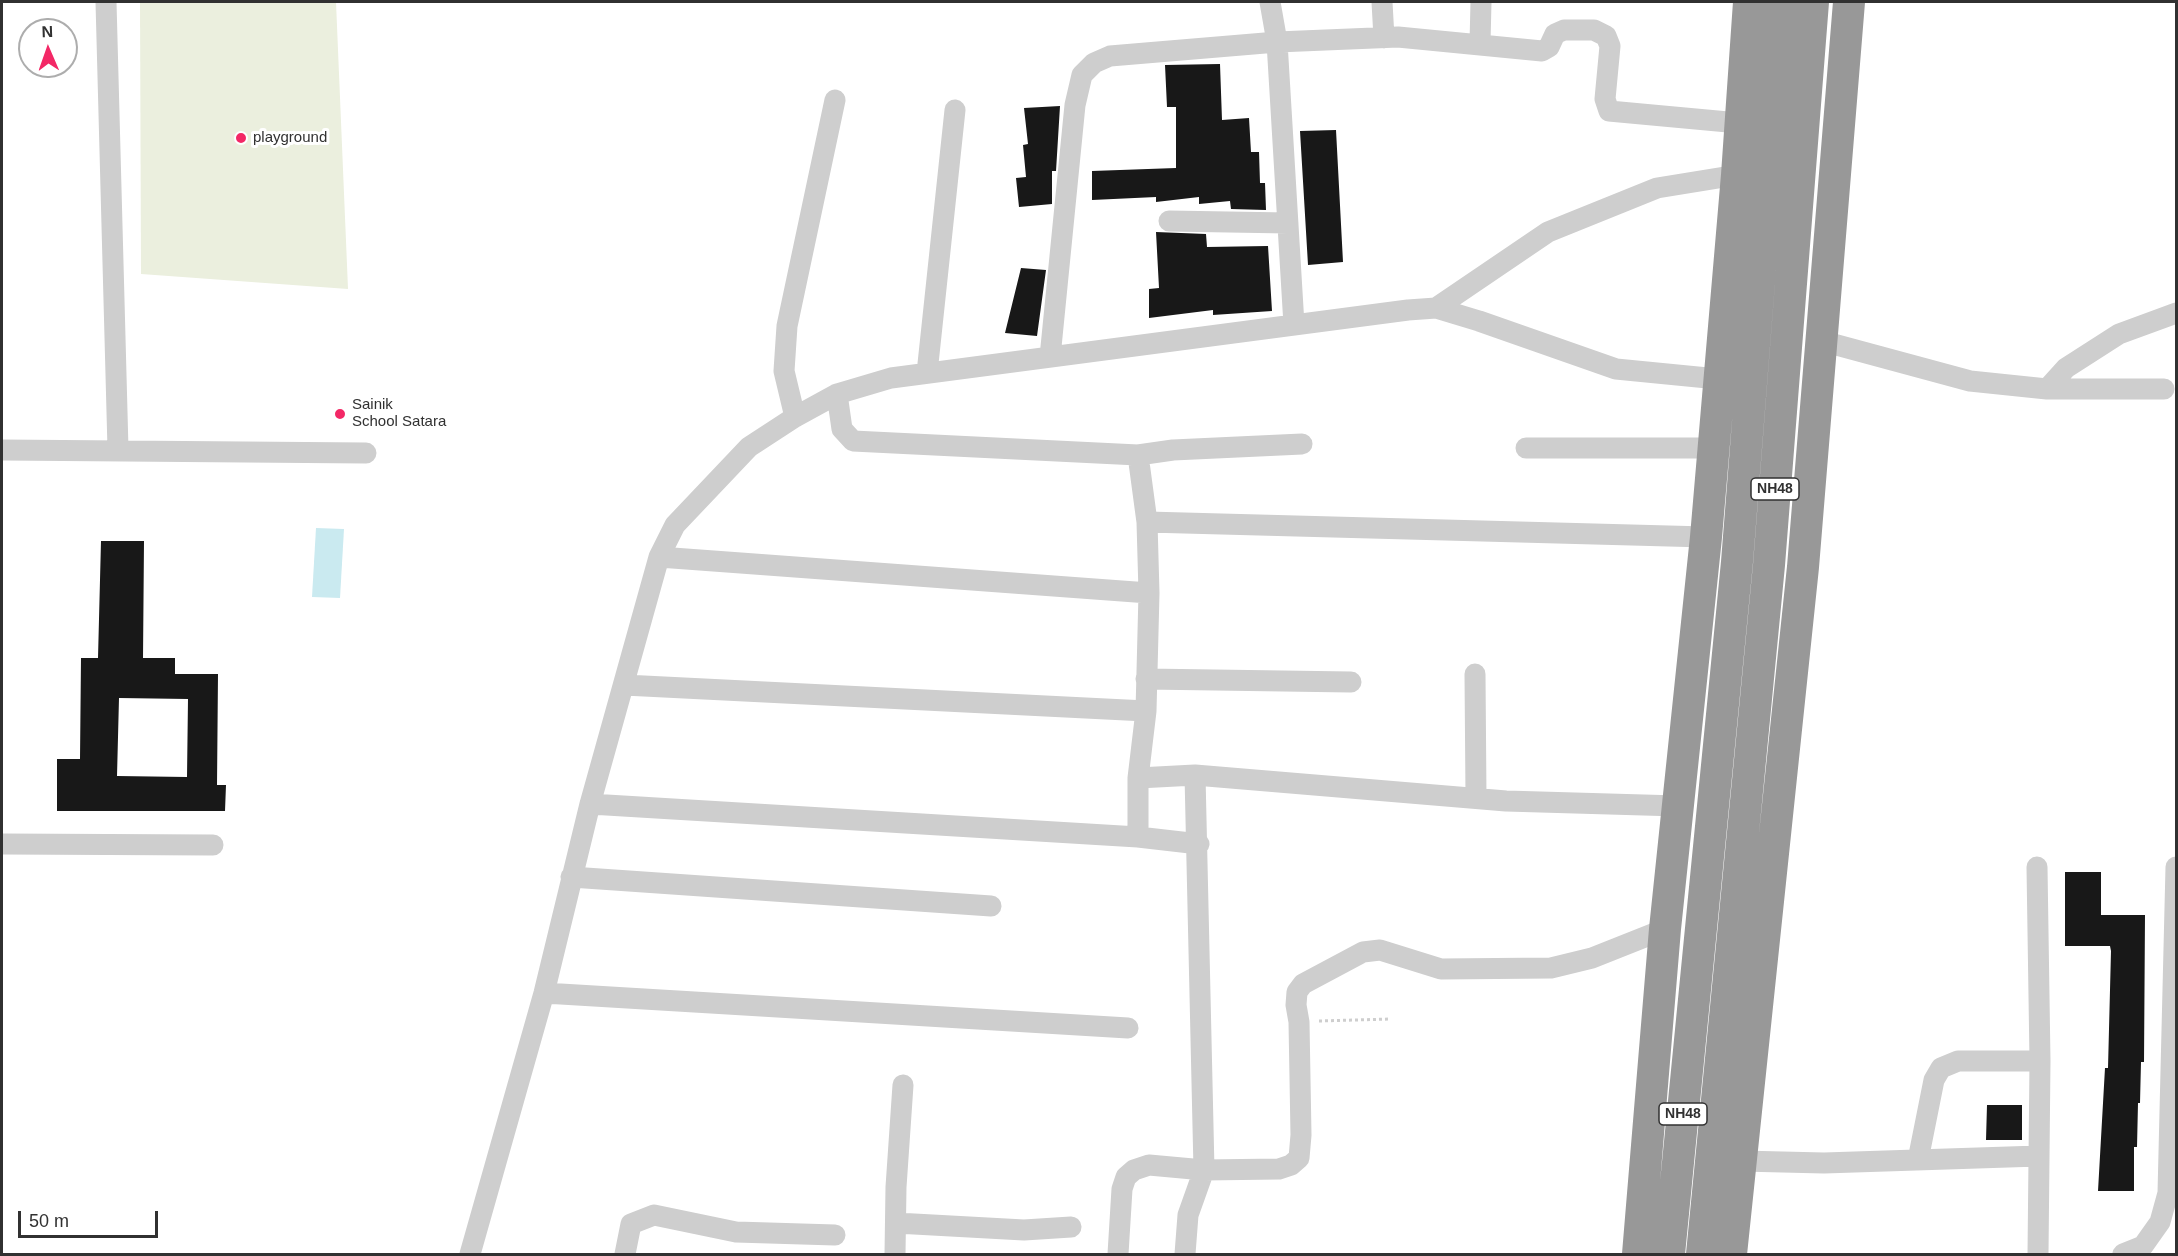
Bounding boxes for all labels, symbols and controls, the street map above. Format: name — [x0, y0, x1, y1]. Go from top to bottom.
north arrow — [18, 18, 78, 78]
text: N — [41, 23, 53, 40]
place label: playground — [253, 129, 327, 147]
marker: playground — [234, 131, 248, 145]
place label: Sainik School Satara — [352, 396, 446, 431]
marker: Sainik School Satara — [333, 407, 347, 421]
road number: NH48 — [1751, 478, 1799, 500]
road number: NH48 — [1659, 1103, 1707, 1125]
scale bar — [21, 1199, 160, 1237]
text: 50 m — [29, 1211, 69, 1231]

